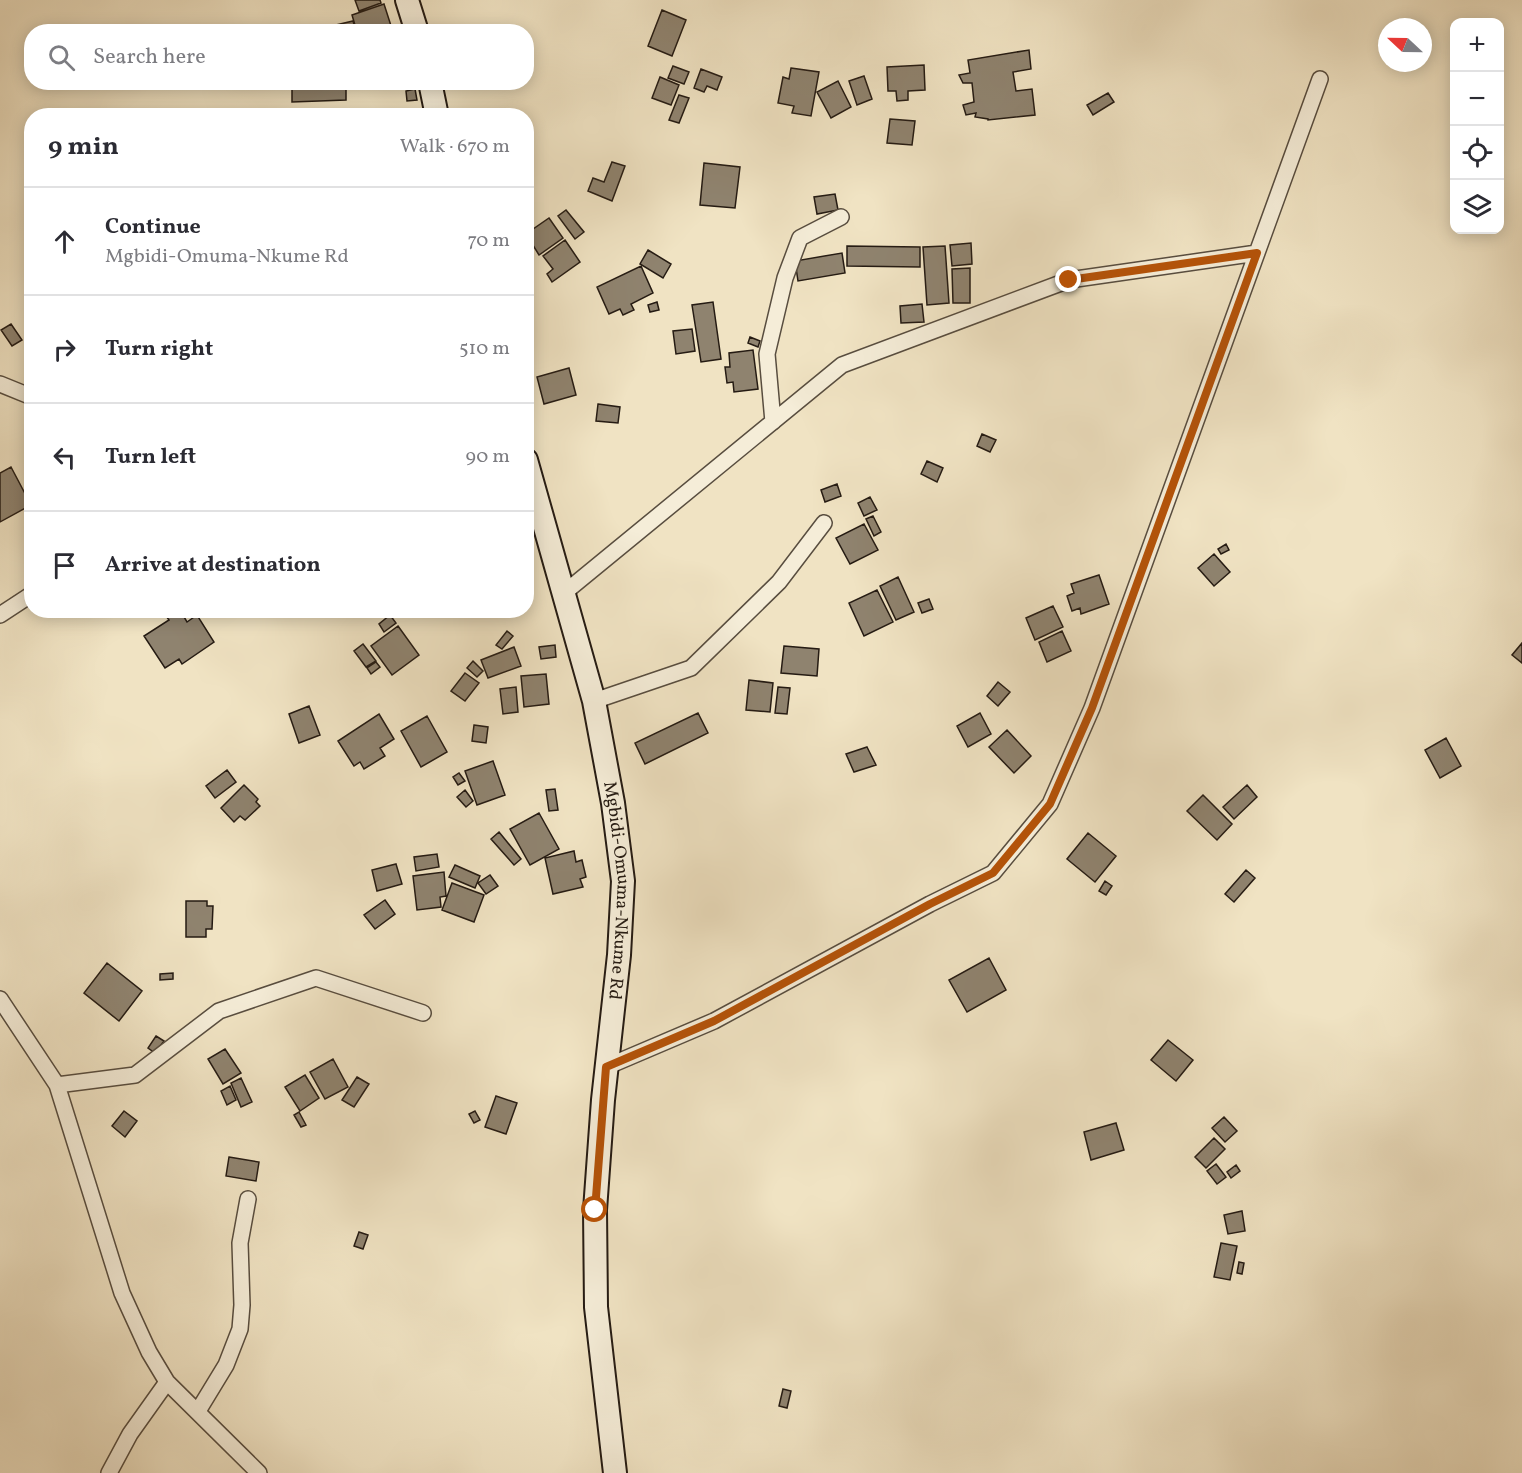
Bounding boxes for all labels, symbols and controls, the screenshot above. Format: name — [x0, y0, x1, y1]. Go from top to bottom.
north arrow — [1378, 18, 1432, 72]
map controls — [1450, 18, 1504, 234]
button: + — [1450, 18, 1504, 72]
search box — [24, 24, 534, 90]
icon: search — [45, 41, 78, 74]
text: Search here — [93, 42, 206, 73]
button: − — [1450, 72, 1504, 126]
button: locate — [1450, 126, 1504, 180]
text: 9 min — [48, 129, 119, 165]
text: Walk · 670 m — [400, 133, 510, 161]
button: layers — [1450, 180, 1504, 234]
text: Continue — [105, 212, 201, 243]
icon: ahead — [48, 225, 81, 258]
text: 70 m — [467, 227, 510, 255]
text: Mgbidi-Omuma-Nkume Rd — [105, 243, 349, 271]
route end — [1055, 266, 1081, 292]
icon: right — [48, 333, 81, 366]
text: Turn right — [105, 334, 213, 365]
text: 510 m — [459, 335, 510, 363]
icon: left — [48, 441, 81, 474]
text: Turn left — [105, 442, 196, 473]
text: 90 m — [466, 443, 510, 471]
icon: arrive — [48, 549, 81, 582]
text: Arrive at destination — [105, 550, 321, 581]
street label: Mgbidi-Omuma-Nkume Rd — [597, 779, 636, 1001]
route start — [581, 1196, 607, 1222]

